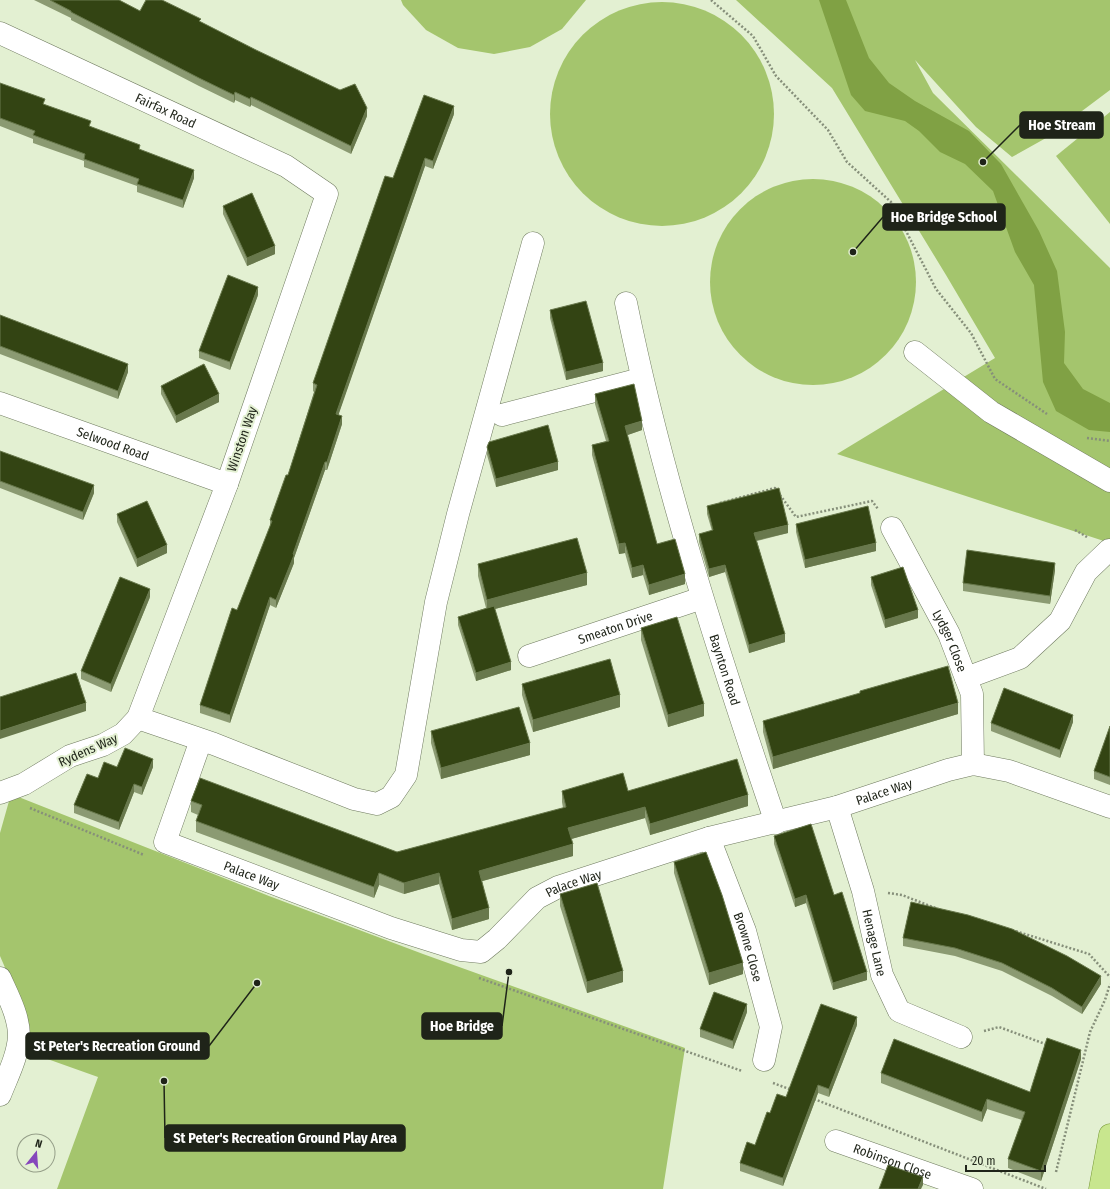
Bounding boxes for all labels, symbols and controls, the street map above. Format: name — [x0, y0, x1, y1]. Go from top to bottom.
street label: Fairfax Road — [133, 90, 199, 131]
callout: Hoe Stream — [1020, 112, 1103, 138]
text: Hoe Stream — [1028, 117, 1096, 134]
callout: Hoe Bridge School — [883, 204, 1005, 230]
text: Hoe Bridge School — [891, 209, 997, 226]
street label: Winston Way — [224, 404, 260, 473]
street label: Selwood Road — [75, 424, 151, 463]
street label: Lydger Close — [930, 607, 970, 674]
street label: Smeaton Drive — [576, 608, 654, 647]
street label: Baynton Road — [707, 632, 744, 707]
street label: Rydens Way — [56, 730, 120, 770]
street label: Palace Way — [854, 775, 914, 808]
street label: Palace Way — [222, 858, 282, 892]
street label: Palace Way — [543, 866, 603, 900]
street label: Henage Lane — [860, 908, 890, 978]
street label: Browne Close — [731, 910, 766, 983]
callout: Hoe Bridge — [422, 1013, 502, 1039]
text: Hoe Bridge — [430, 1018, 494, 1035]
callout: St Peter's Recreation Ground — [26, 1033, 209, 1059]
text: St Peter's Recreation Ground — [34, 1038, 200, 1055]
callout: St Peter's Recreation Ground Play Area — [165, 1125, 405, 1151]
text: St Peter's Recreation Ground Play Area — [173, 1130, 397, 1147]
north arrow — [16, 1133, 56, 1173]
text: N — [34, 1137, 44, 1151]
street label: Robinson Close — [852, 1140, 934, 1182]
scale bar — [966, 1147, 1045, 1173]
text: 20 m — [972, 1154, 996, 1168]

